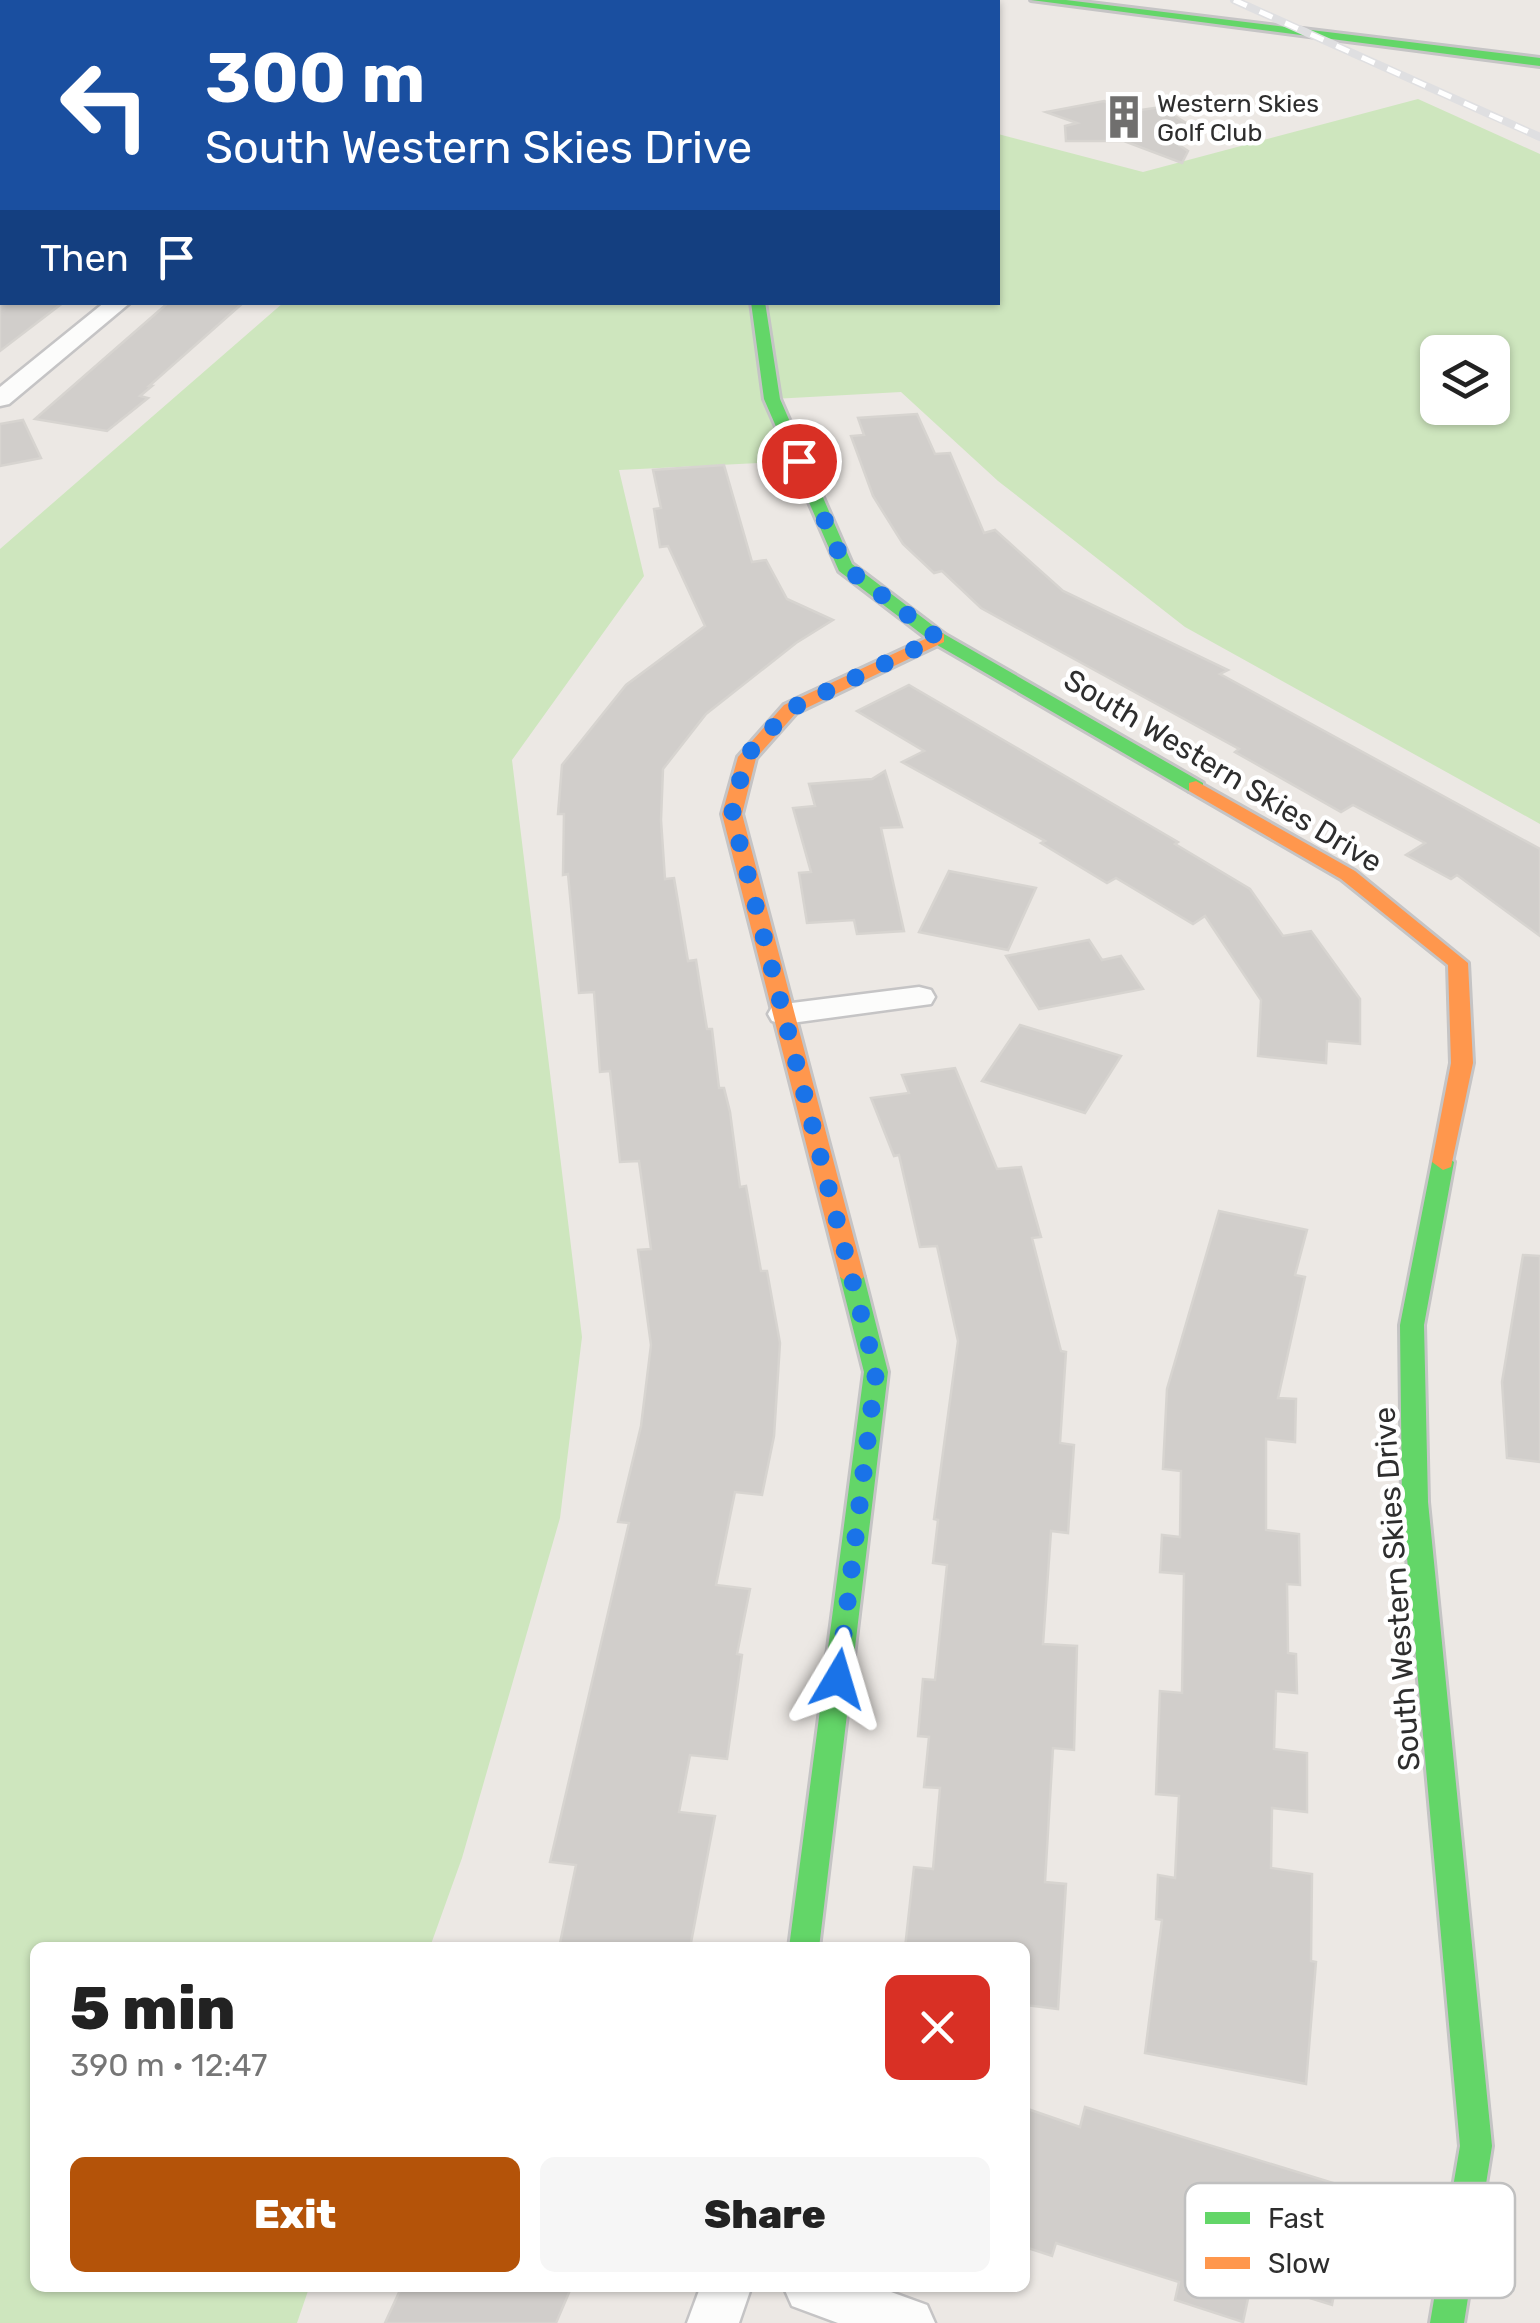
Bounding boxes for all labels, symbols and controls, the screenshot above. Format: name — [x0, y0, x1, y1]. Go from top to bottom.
text: 300 m — [205, 37, 425, 120]
icon: left — [40, 40, 170, 170]
place label: Western Skies Golf Club — [1157, 89, 1319, 147]
building icon: Western Skies Golf Club — [1100, 93, 1148, 141]
text: South Western Skies Drive — [205, 121, 752, 174]
icon: arrive — [149, 230, 204, 285]
text: Then — [40, 235, 129, 281]
map controls — [1420, 335, 1510, 425]
button: layers — [1420, 335, 1510, 425]
pin — [757, 419, 842, 504]
icon: arrive — [772, 434, 827, 489]
street label: South Western Skies Drive — [1057, 662, 1389, 880]
street label: South Western Skies Drive — [1366, 1406, 1428, 1772]
position arrow — [786, 1627, 890, 1731]
text: 5 min — [70, 1973, 235, 2044]
button: close — [885, 1975, 990, 2080]
text: 390 m · 12:47 — [70, 2046, 267, 2084]
button: Exit — [70, 2157, 520, 2272]
button: Share — [540, 2157, 990, 2272]
legend — [1185, 2183, 1515, 2298]
text: Fast — [1268, 2202, 1324, 2235]
text: Slow — [1268, 2247, 1330, 2280]

